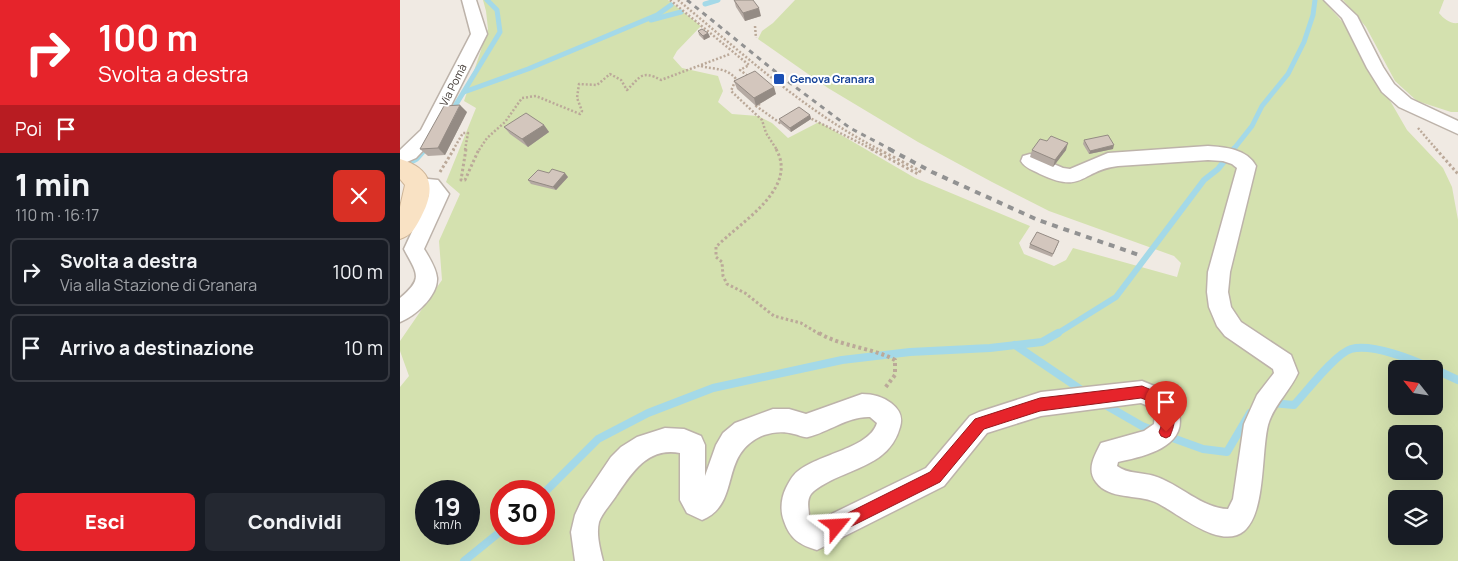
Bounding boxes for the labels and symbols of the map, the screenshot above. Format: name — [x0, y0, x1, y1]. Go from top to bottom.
street label: Via Pomà — [435, 61, 470, 109]
place label: Genova Granara — [790, 71, 875, 86]
marker: Genova Granara — [772, 72, 786, 86]
north arrow — [1388, 360, 1442, 415]
pin — [1145, 381, 1187, 432]
speed limit sign: 30 — [490, 480, 555, 545]
position arrow — [810, 499, 862, 551]

